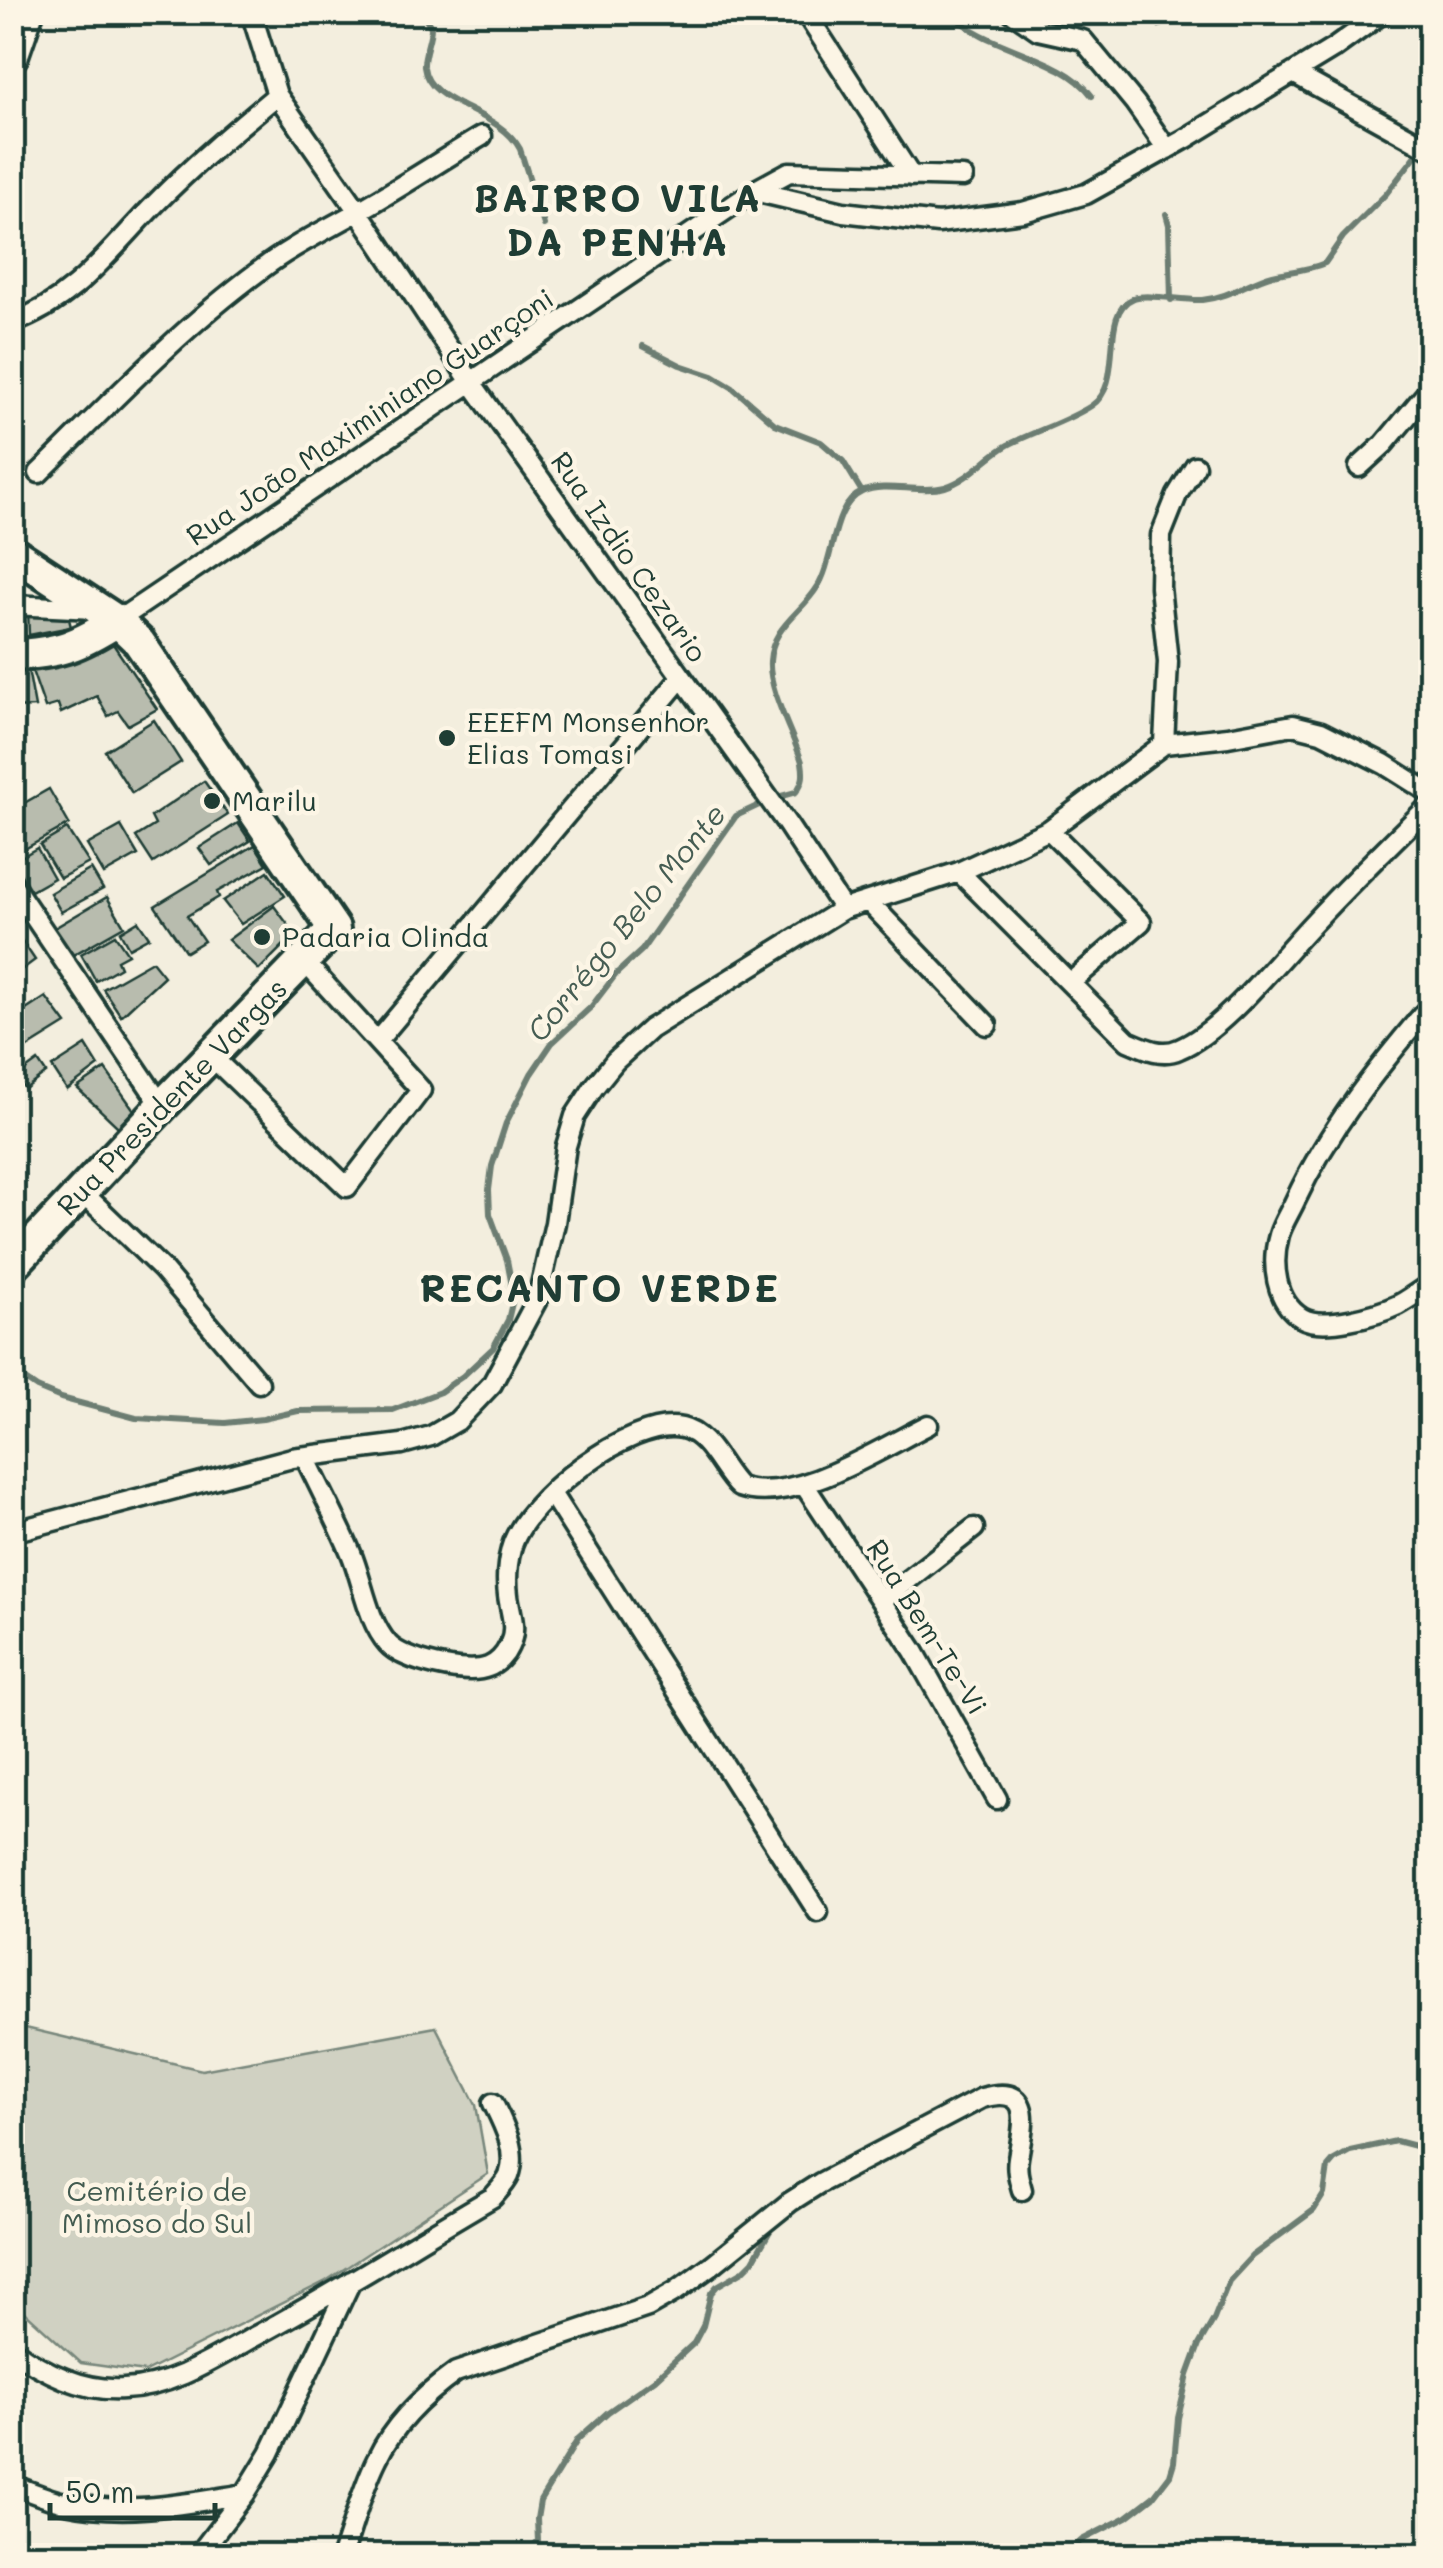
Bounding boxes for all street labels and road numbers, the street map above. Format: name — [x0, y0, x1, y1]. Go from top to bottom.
street label: Rua João Maximiniano Guarçoni — [179, 280, 560, 553]
street label: Rua Izdio Cezario — [544, 444, 716, 669]
street label: Rua Presidente Vargas — [48, 970, 294, 1223]
street label: Rua Bem-Te-Vi — [860, 1532, 996, 1721]

